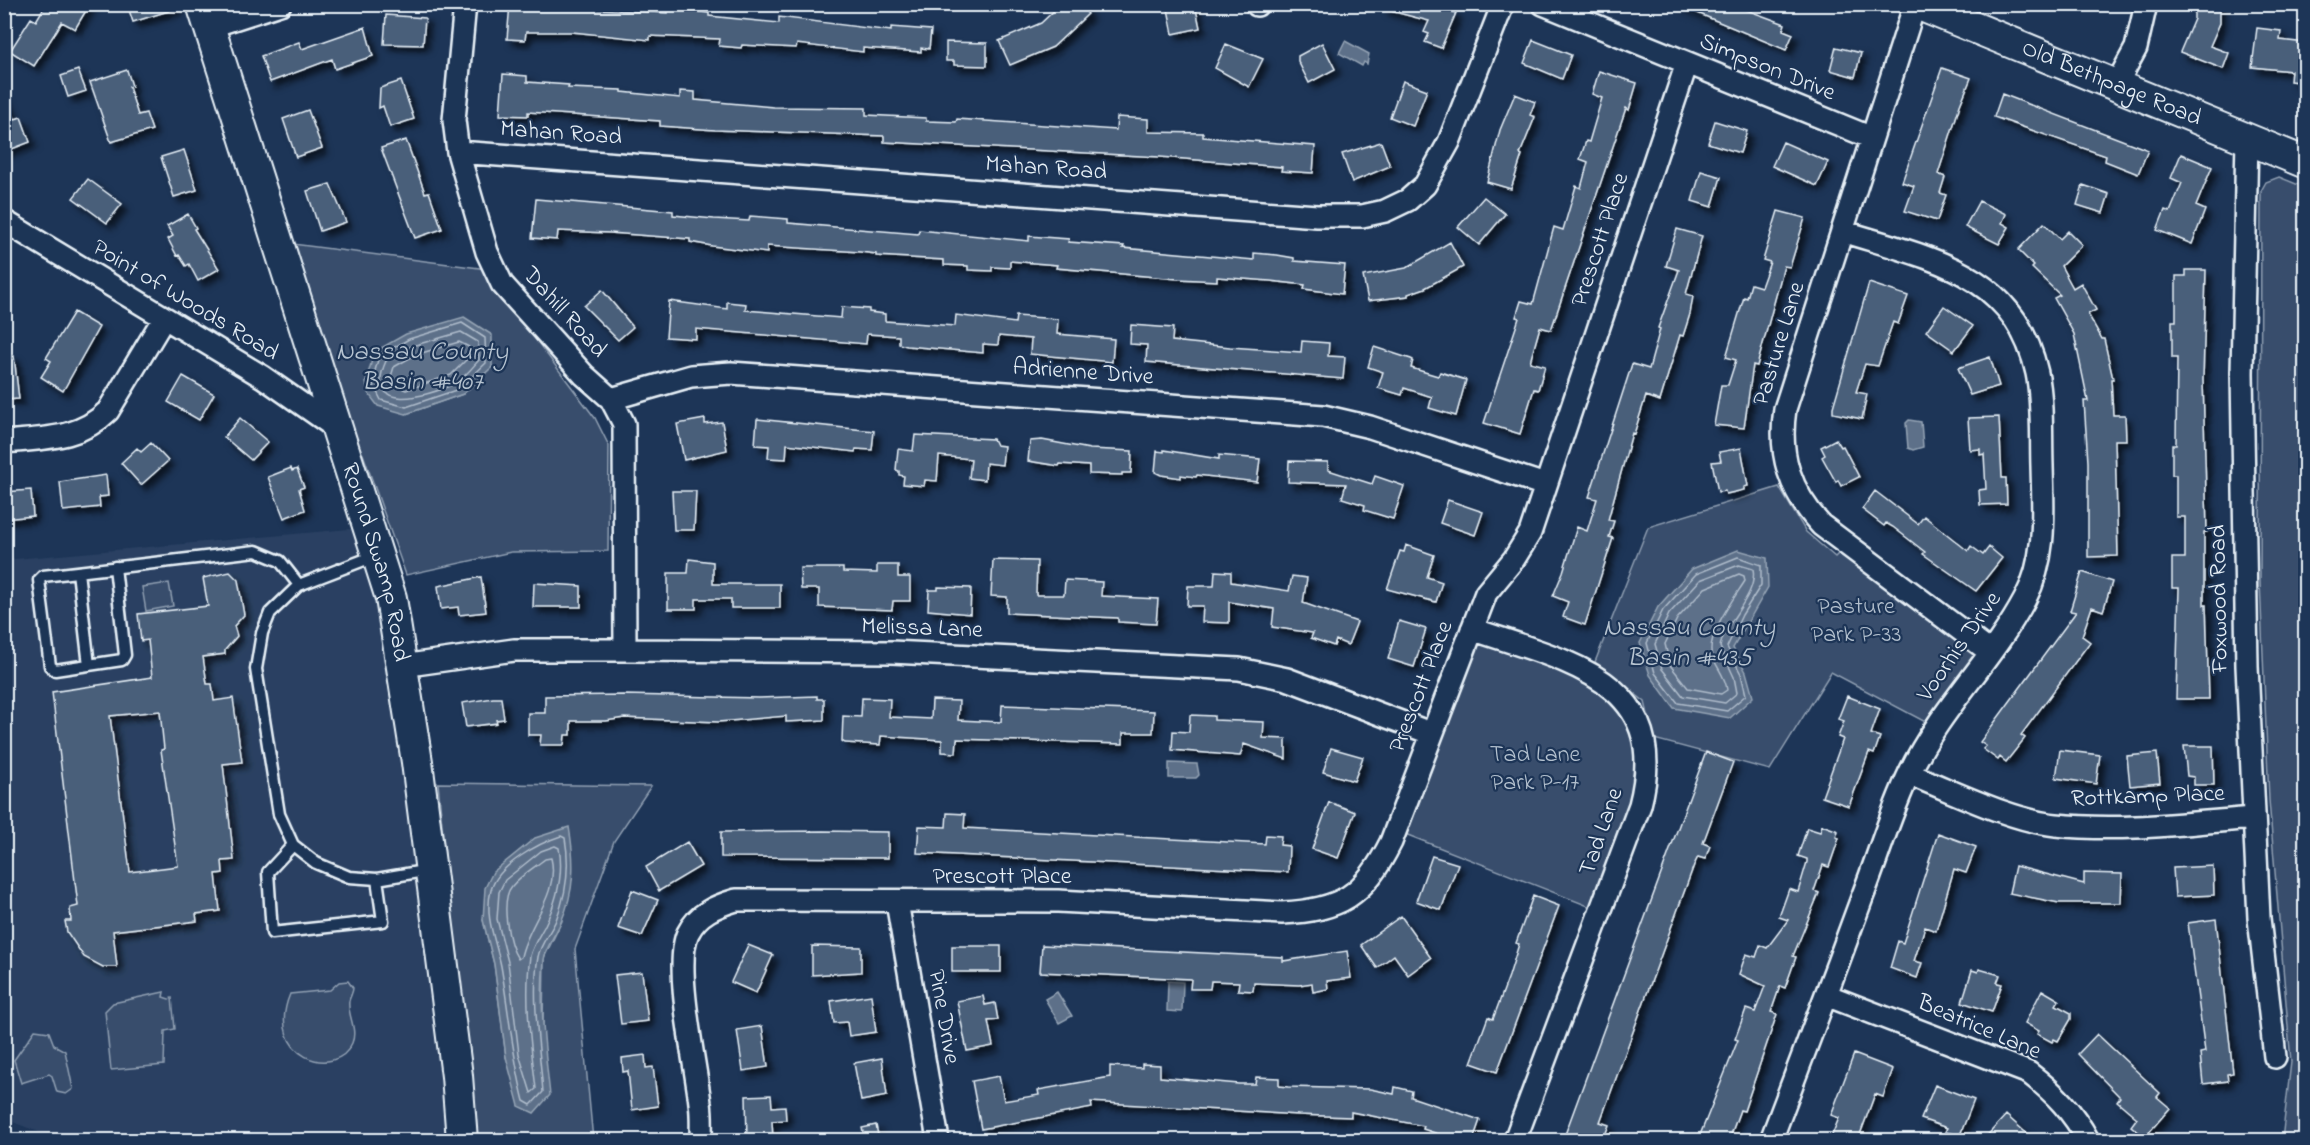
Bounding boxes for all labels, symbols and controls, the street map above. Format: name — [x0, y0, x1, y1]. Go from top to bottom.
street label: Simpson Drive — [1694, 25, 1841, 111]
street label: Old Bethpage Road — [2016, 31, 2207, 136]
street label: Mahan Road — [499, 112, 624, 156]
street label: Mahan Road — [984, 147, 1109, 191]
street label: Prescott Place — [1563, 168, 1639, 311]
street label: Point of Woods Road — [85, 231, 285, 371]
street label: Dahill Road — [513, 259, 615, 367]
street label: Pasture Lane — [1745, 277, 1816, 410]
water label: Nassau County Basin #407 — [336, 334, 509, 402]
street label: Adrienne Drive — [1011, 351, 1155, 395]
street label: Round Swamp Road — [332, 459, 418, 665]
street label: Foxwood Road — [2201, 524, 2239, 675]
street label: Voorhis Drive — [1908, 584, 2011, 710]
park label: Pasture Park P-33 — [1811, 590, 1901, 653]
street label: Melissa Lane — [861, 609, 984, 649]
water label: Nassau County Basin #435 — [1603, 610, 1776, 678]
street label: Prescott Place — [1381, 616, 1463, 758]
park label: Tad Lane Park P-17 — [1490, 738, 1581, 801]
street label: Rottkamp Place — [2070, 777, 2226, 817]
street label: Tad Lane — [1571, 783, 1633, 881]
street label: Prescott Place — [933, 860, 1072, 895]
street label: Pine Drive — [917, 967, 969, 1067]
street label: Beatrice Lane — [1911, 986, 2047, 1070]

